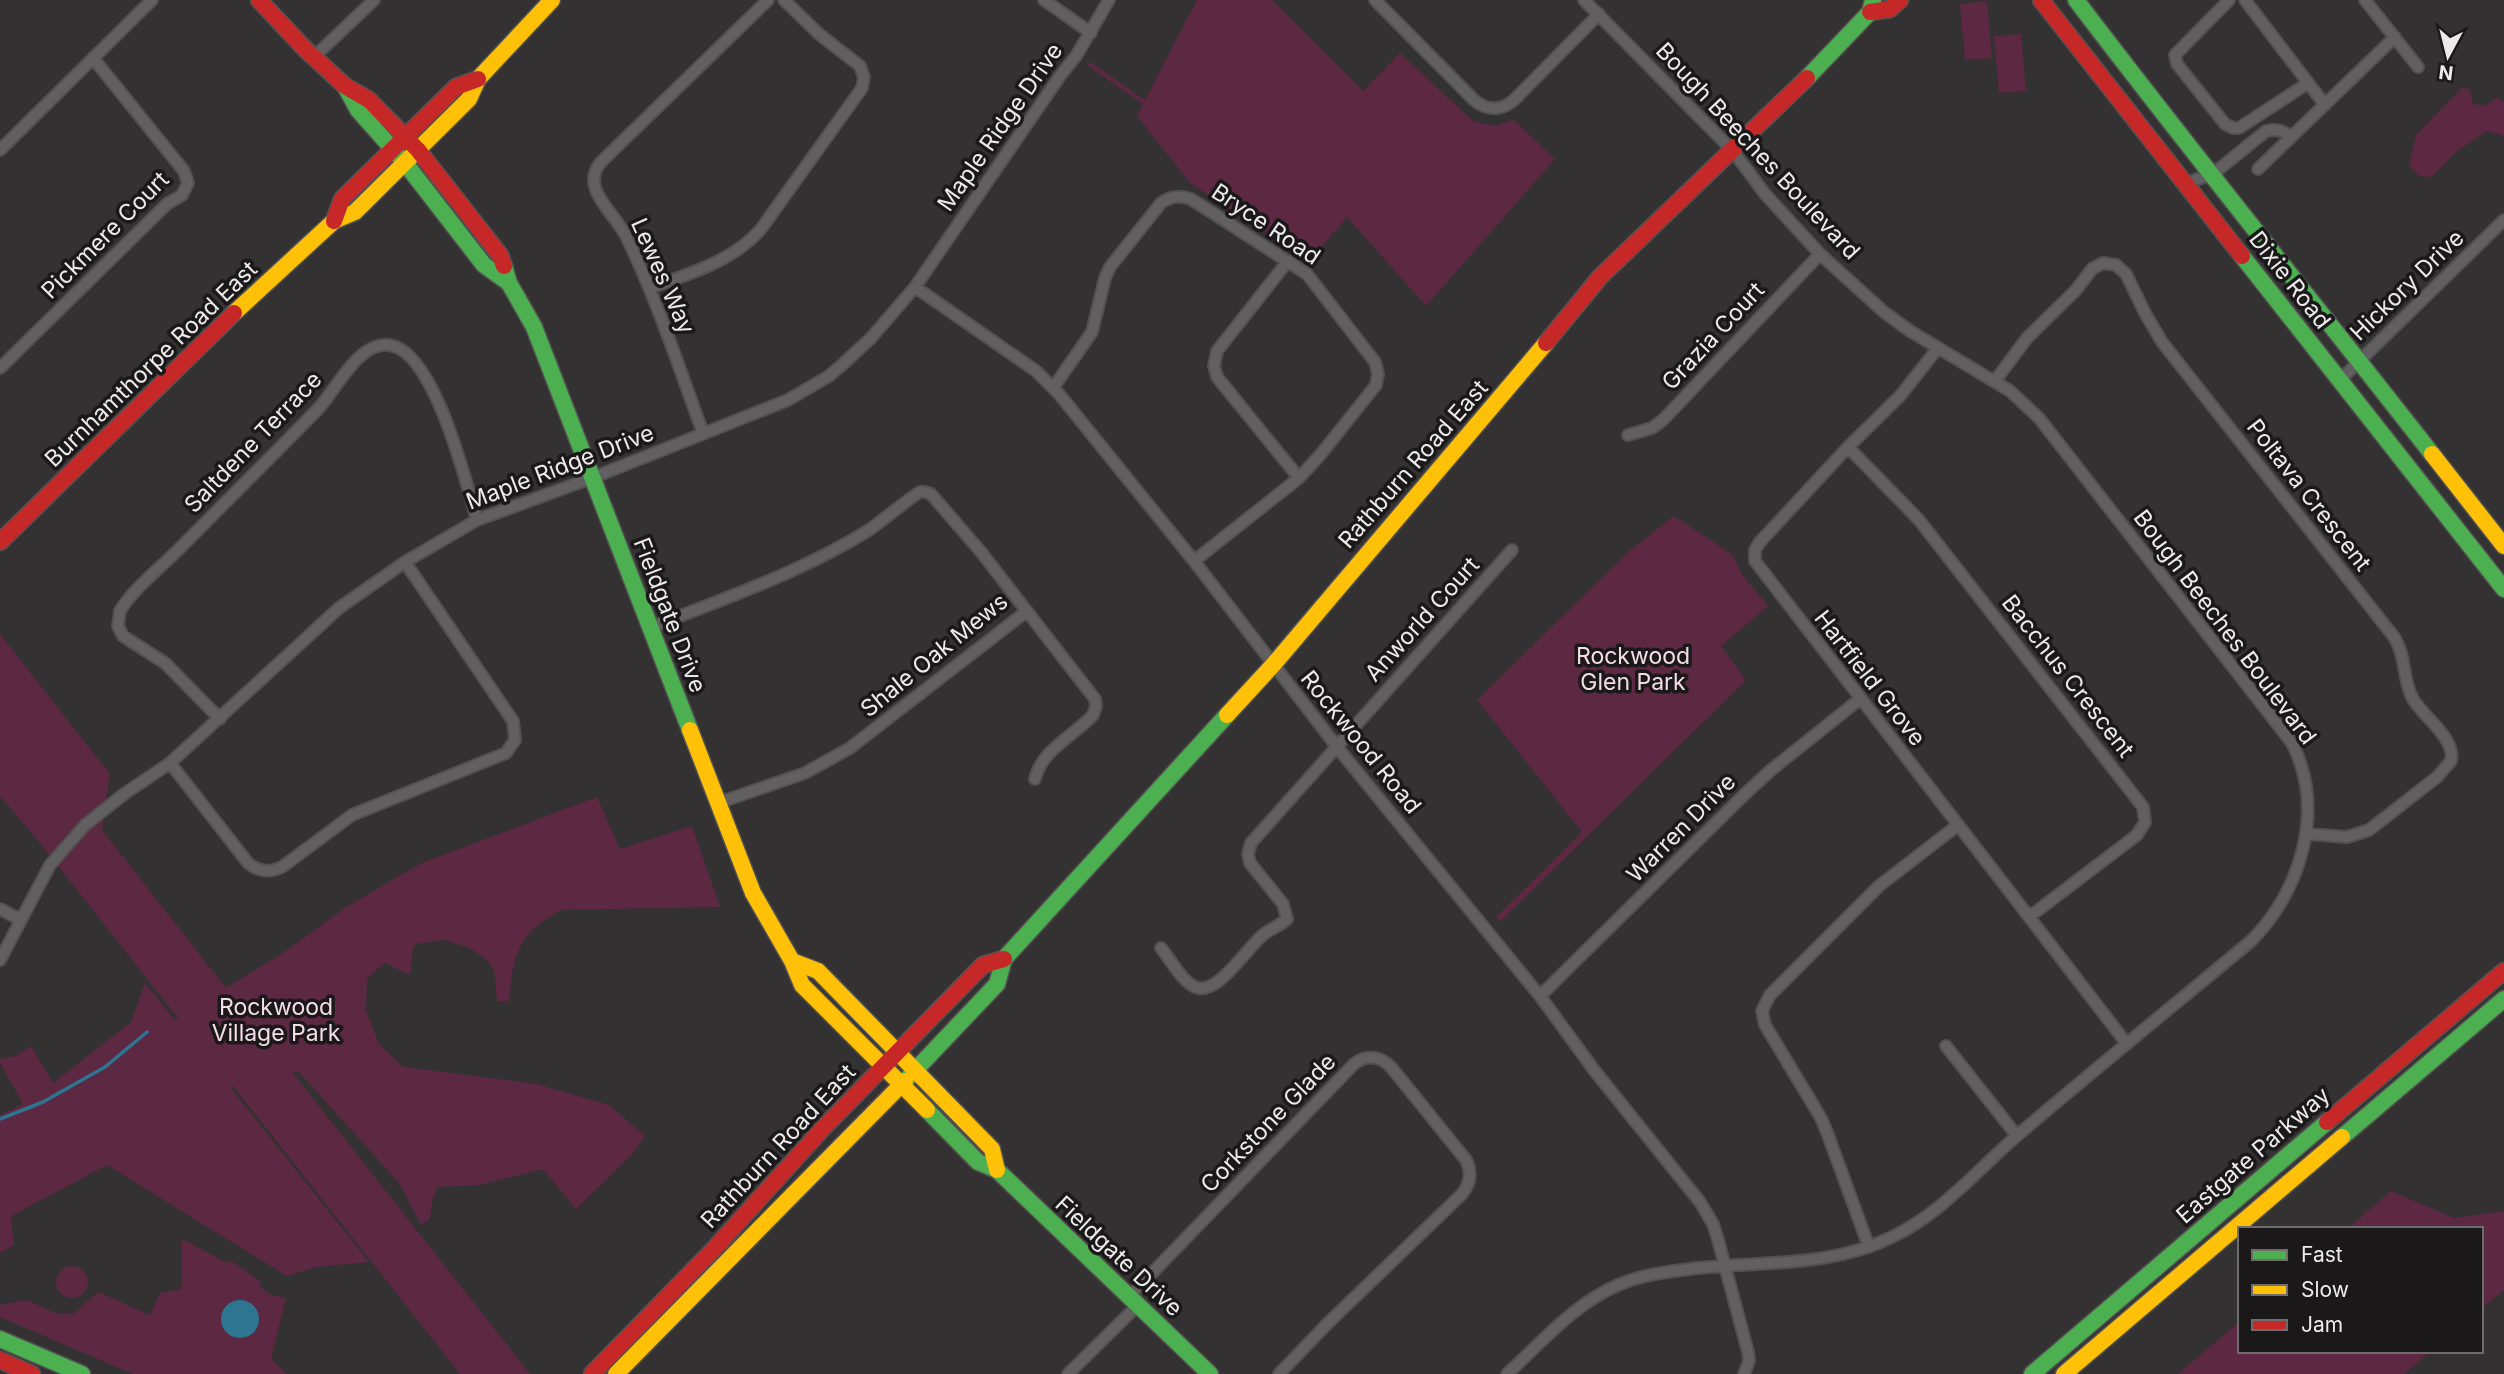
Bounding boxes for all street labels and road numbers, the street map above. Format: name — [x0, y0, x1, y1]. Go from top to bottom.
street label: Bough Beeches Boulevard — [1650, 37, 1866, 265]
street label: Maple Ridge Drive — [932, 38, 1068, 216]
street label: Pickmere Court — [36, 165, 175, 304]
street label: Bryce Road — [1206, 177, 1326, 271]
street label: Lewes Way — [625, 214, 701, 338]
street label: Hickory Drive — [2344, 224, 2470, 346]
street label: Dixie Road — [2243, 226, 2337, 334]
street label: Burnhamthorpe Road East — [39, 255, 263, 473]
street label: Grazia Court — [1656, 276, 1770, 396]
street label: Saltdene Terrace — [179, 366, 327, 518]
street label: Rathburn Road East — [1332, 374, 1494, 554]
street label: Poltava Crescent — [2241, 414, 2377, 577]
street label: Maple Ridge Drive — [462, 418, 658, 516]
street label: Bough Beeches Boulevard — [2128, 504, 2322, 750]
street label: Fieldgate Drive — [628, 534, 712, 696]
street label: Anworld Court — [1359, 551, 1485, 687]
street label: Shale Oak Mews — [855, 587, 1013, 723]
street label: Bacchus Crescent — [1996, 589, 2140, 763]
street label: Hartfield Grove — [1808, 605, 1932, 751]
street label: Rockwood Road — [1295, 665, 1427, 819]
street label: Warren Drive — [1621, 768, 1741, 888]
street label: Corkstone Glade — [1195, 1048, 1341, 1198]
street label: Rathburn Road East — [695, 1058, 861, 1234]
street label: Eastgate Parkway — [2171, 1081, 2335, 1229]
street label: Fieldgate Drive — [1050, 1190, 1188, 1322]

